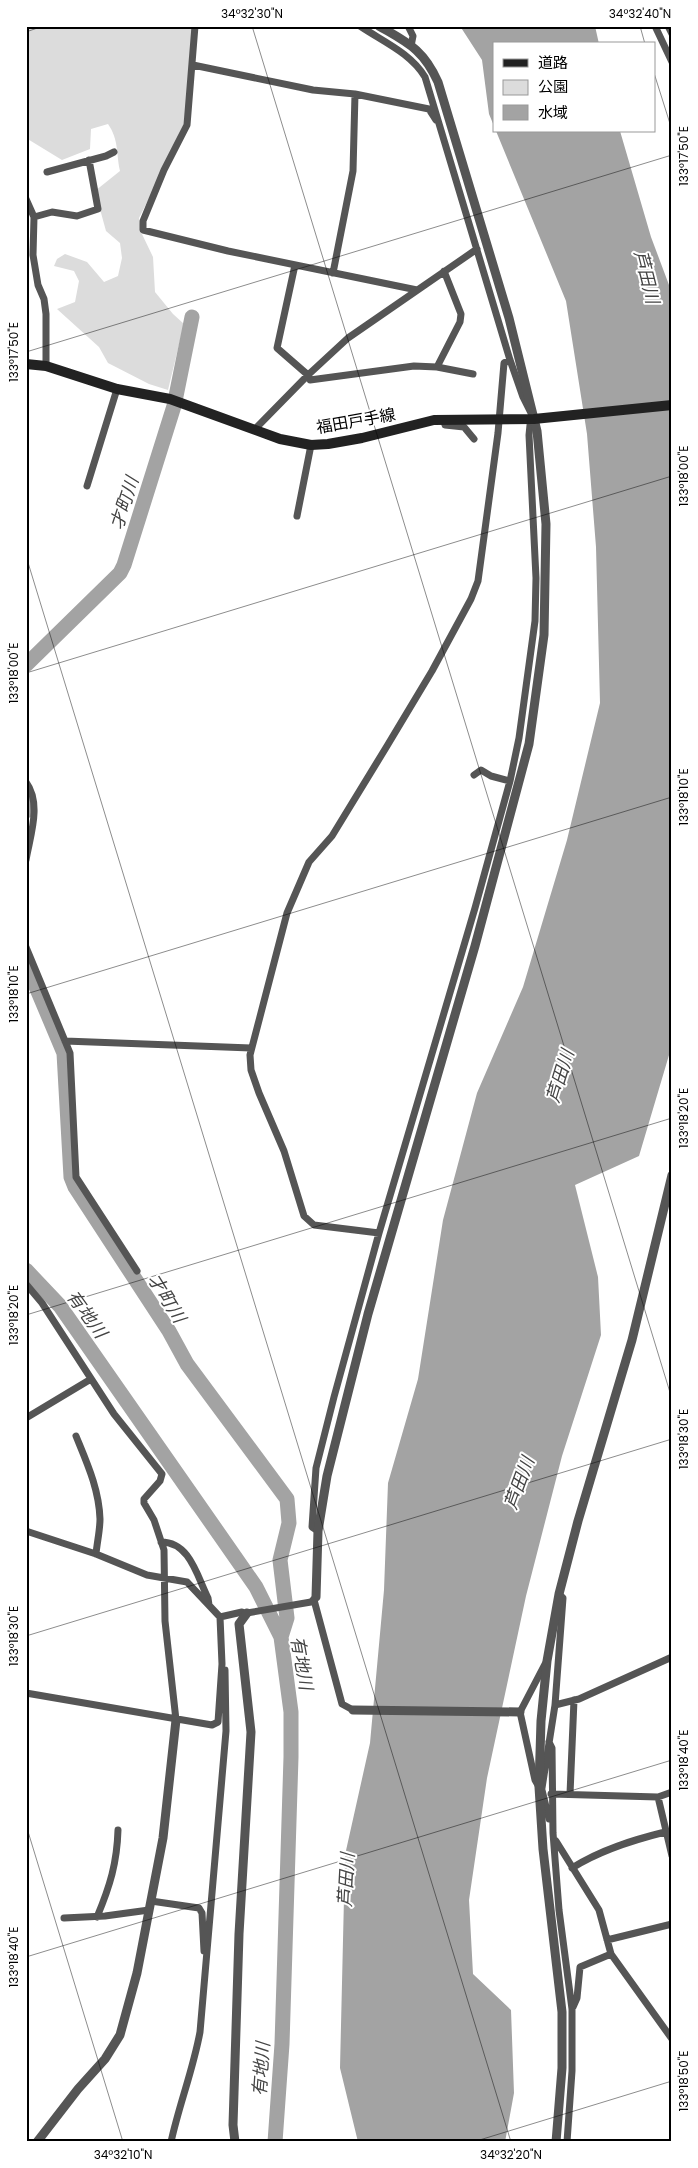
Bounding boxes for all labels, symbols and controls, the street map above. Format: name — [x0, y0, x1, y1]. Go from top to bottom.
text: 34°32'30"N — [221, 5, 283, 22]
text: 34°32'40"N — [609, 5, 671, 22]
legend — [493, 42, 656, 132]
text: 道路 — [538, 52, 568, 73]
text: 公園 — [538, 76, 568, 97]
text: 水域 — [538, 102, 568, 123]
text: 133°17'50"E — [675, 126, 692, 186]
water label: 芦田川 — [628, 248, 666, 308]
text: 133°17'50"E — [5, 322, 22, 382]
street label: 福田戸手線 — [315, 403, 397, 439]
text: 133°18'00"E — [675, 446, 692, 506]
water label: 才町川 — [104, 472, 145, 533]
text: 133°18'00"E — [5, 643, 22, 703]
text: 133°18'10"E — [675, 768, 692, 826]
text: 133°18'10"E — [5, 965, 22, 1023]
water label: 芦田川 — [540, 1045, 580, 1105]
text: 133°18'20"E — [675, 1088, 692, 1148]
water label: 才町川 — [142, 1268, 193, 1329]
text: 133°18'20"E — [5, 1285, 22, 1345]
water label: 有地川 — [61, 1285, 114, 1345]
text: 133°18'30"E — [675, 1409, 692, 1469]
water label: 芦田川 — [498, 1451, 541, 1513]
text: 133°18'30"E — [5, 1606, 22, 1666]
water label: 有地川 — [285, 1634, 319, 1694]
text: 133°18'40"E — [675, 1730, 692, 1790]
water label: 芦田川 — [332, 1850, 360, 1908]
text: 133°18'40"E — [5, 1927, 22, 1987]
water label: 有地川 — [247, 2039, 275, 2097]
text: 133°18'50"E — [675, 2051, 692, 2111]
text: 34°32'10"N — [94, 2146, 152, 2163]
text: 34°32'20"N — [480, 2146, 542, 2163]

